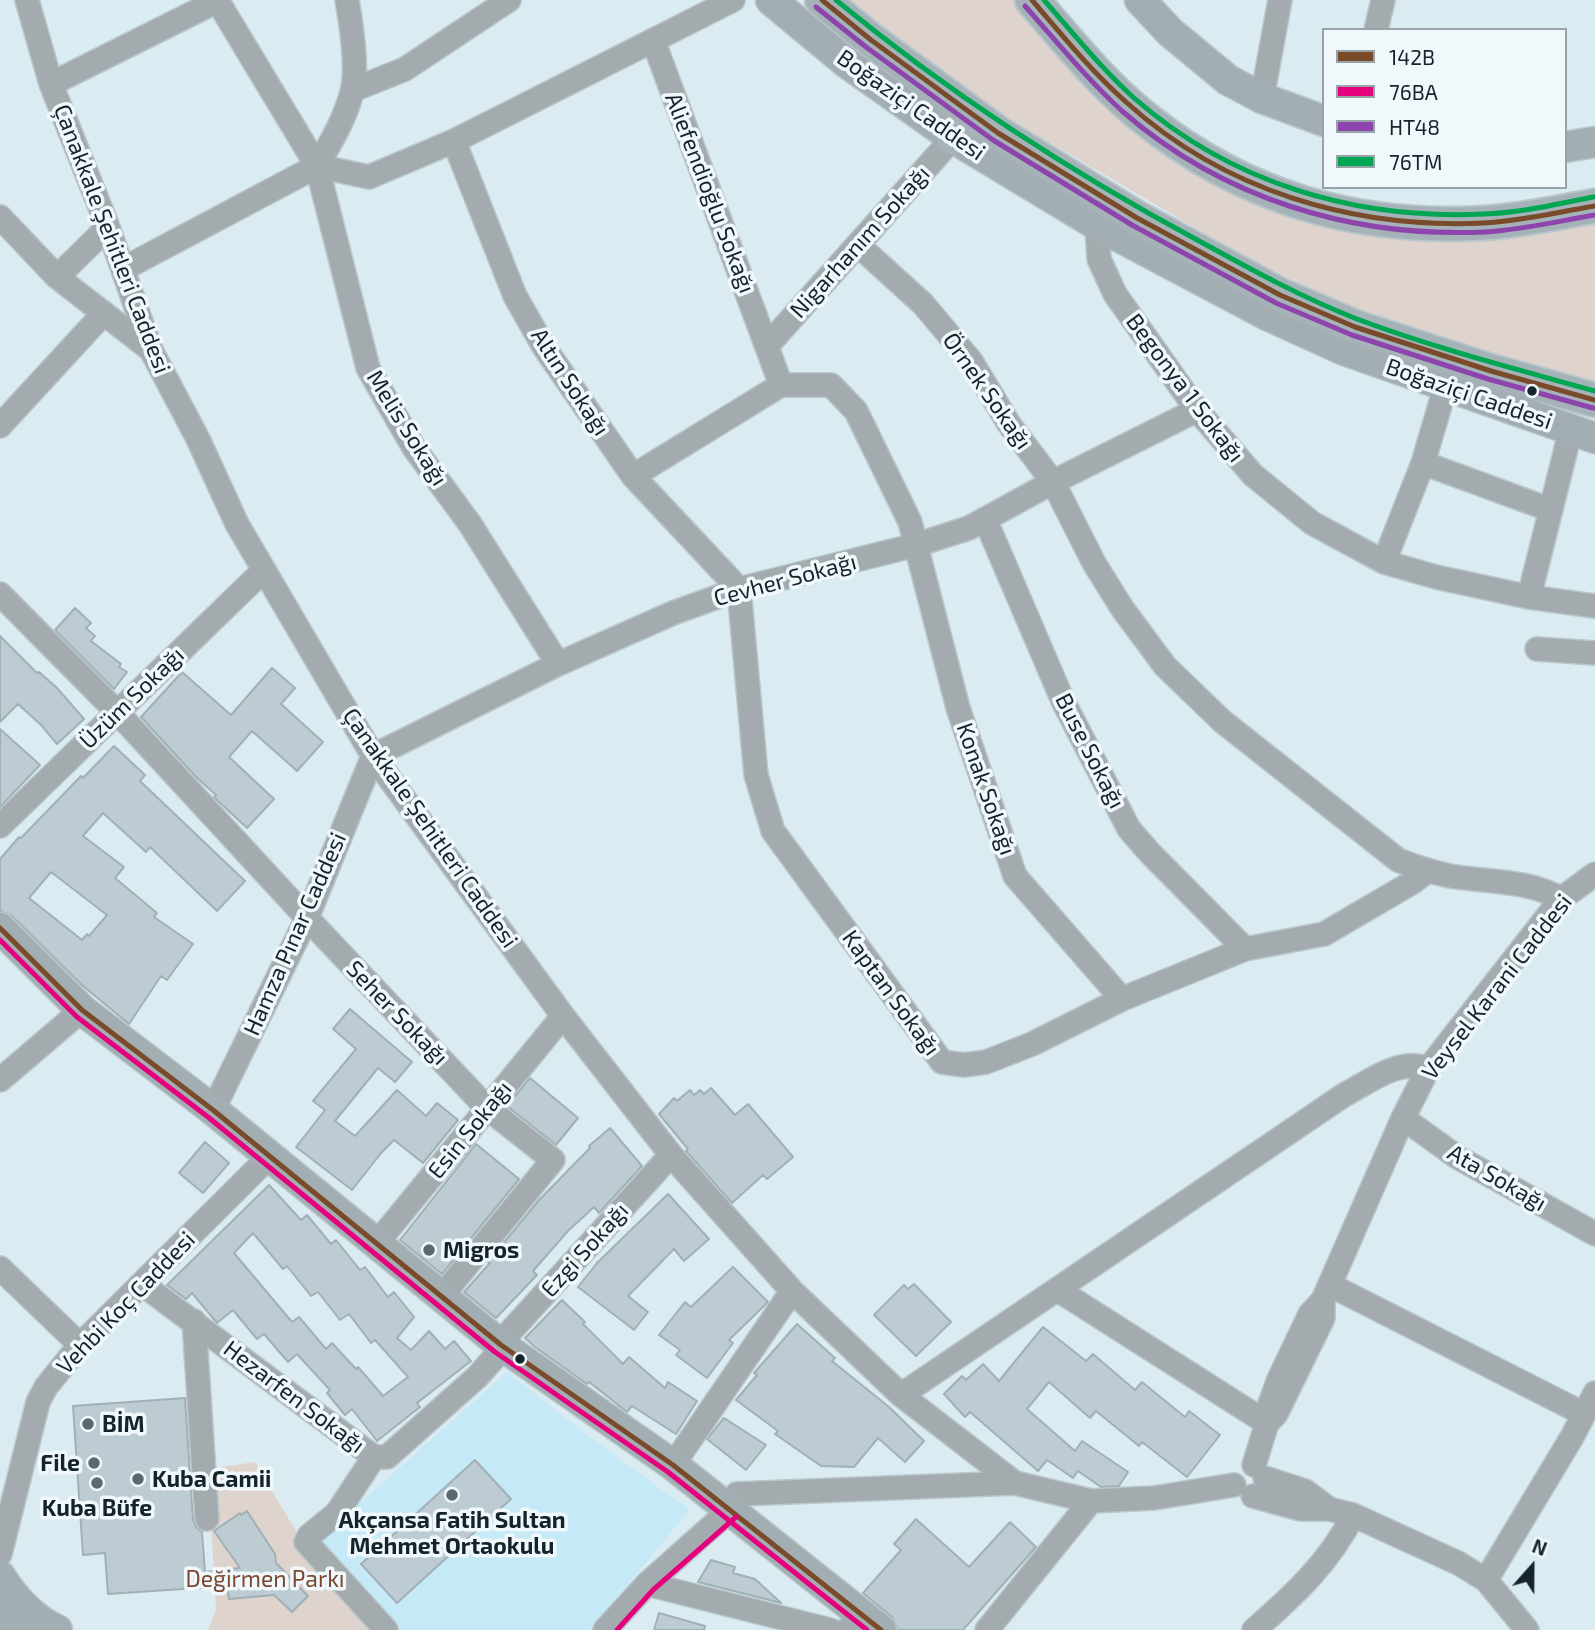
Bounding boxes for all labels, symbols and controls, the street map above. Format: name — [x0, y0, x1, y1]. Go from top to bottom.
legend — [1322, 28, 1567, 189]
street label: Boğaziçi Caddesi — [832, 44, 990, 166]
text: 142B — [1389, 44, 1435, 69]
text: 76BA — [1389, 79, 1438, 104]
street label: Aliefendioğlu Sokağı — [659, 89, 761, 297]
street label: Çanakkale Şehitleri Caddesi — [48, 100, 176, 378]
text: HT48 — [1389, 114, 1440, 139]
text: 76TM — [1389, 149, 1442, 174]
street label: Nigarhanım Sokağı — [784, 160, 936, 324]
street label: Begonya 1 Sokağı — [1120, 308, 1250, 468]
street label: Altın Sokağı — [525, 323, 615, 441]
street label: Örnek Sokağı — [937, 327, 1037, 455]
street label: Boğaziçi Caddesi — [1382, 353, 1556, 435]
street label: Melis Sokağı — [361, 365, 453, 491]
unlabelled marker — [1525, 384, 1539, 398]
street label: Cevher Sokağı — [711, 548, 859, 612]
street label: Üzüm Sokağı — [74, 641, 190, 755]
street label: Buse Sokağı — [1049, 689, 1131, 813]
street label: Çanakkale Şehitleri Caddesi — [337, 703, 523, 953]
street label: Konak Sokağı — [950, 719, 1022, 859]
street label: Hamza Pınar Caddesi — [238, 828, 352, 1040]
street label: Veysel Karani Caddesi — [1416, 889, 1578, 1085]
street label: Kaptan Sokağı — [836, 925, 946, 1061]
street label: Seher Sokağı — [340, 955, 454, 1071]
street label: Esin Sokağı — [422, 1076, 518, 1184]
street label: Ata Sokağı — [1443, 1139, 1551, 1217]
street label: Ezgi Sokağı — [536, 1197, 634, 1303]
street label: Vehbi Koç Caddesi — [51, 1226, 201, 1380]
place label: Migros — [443, 1236, 519, 1264]
marker: Migros — [421, 1242, 437, 1258]
street label: Hezarfen Sokağı — [218, 1335, 370, 1459]
unlabelled marker — [513, 1352, 527, 1366]
place label: BİM — [102, 1410, 144, 1438]
marker: BİM — [80, 1416, 96, 1432]
place label: File — [40, 1449, 80, 1477]
marker: File — [86, 1455, 102, 1471]
place label: Kuba Camii — [152, 1465, 271, 1493]
marker: Kuba Camii — [130, 1471, 146, 1487]
marker: Kuba Büfe — [89, 1475, 105, 1491]
marker: Akçansa Fatih Sultan Mehmet Ortaokulu — [444, 1487, 460, 1503]
place label: Kuba Büfe — [42, 1494, 152, 1522]
place label: Akçansa Fatih Sultan Mehmet Ortaokulu — [338, 1506, 566, 1560]
north arrow — [1497, 1532, 1567, 1602]
text: N — [1529, 1534, 1550, 1560]
park label: Değirmen Parkı — [185, 1565, 345, 1593]

